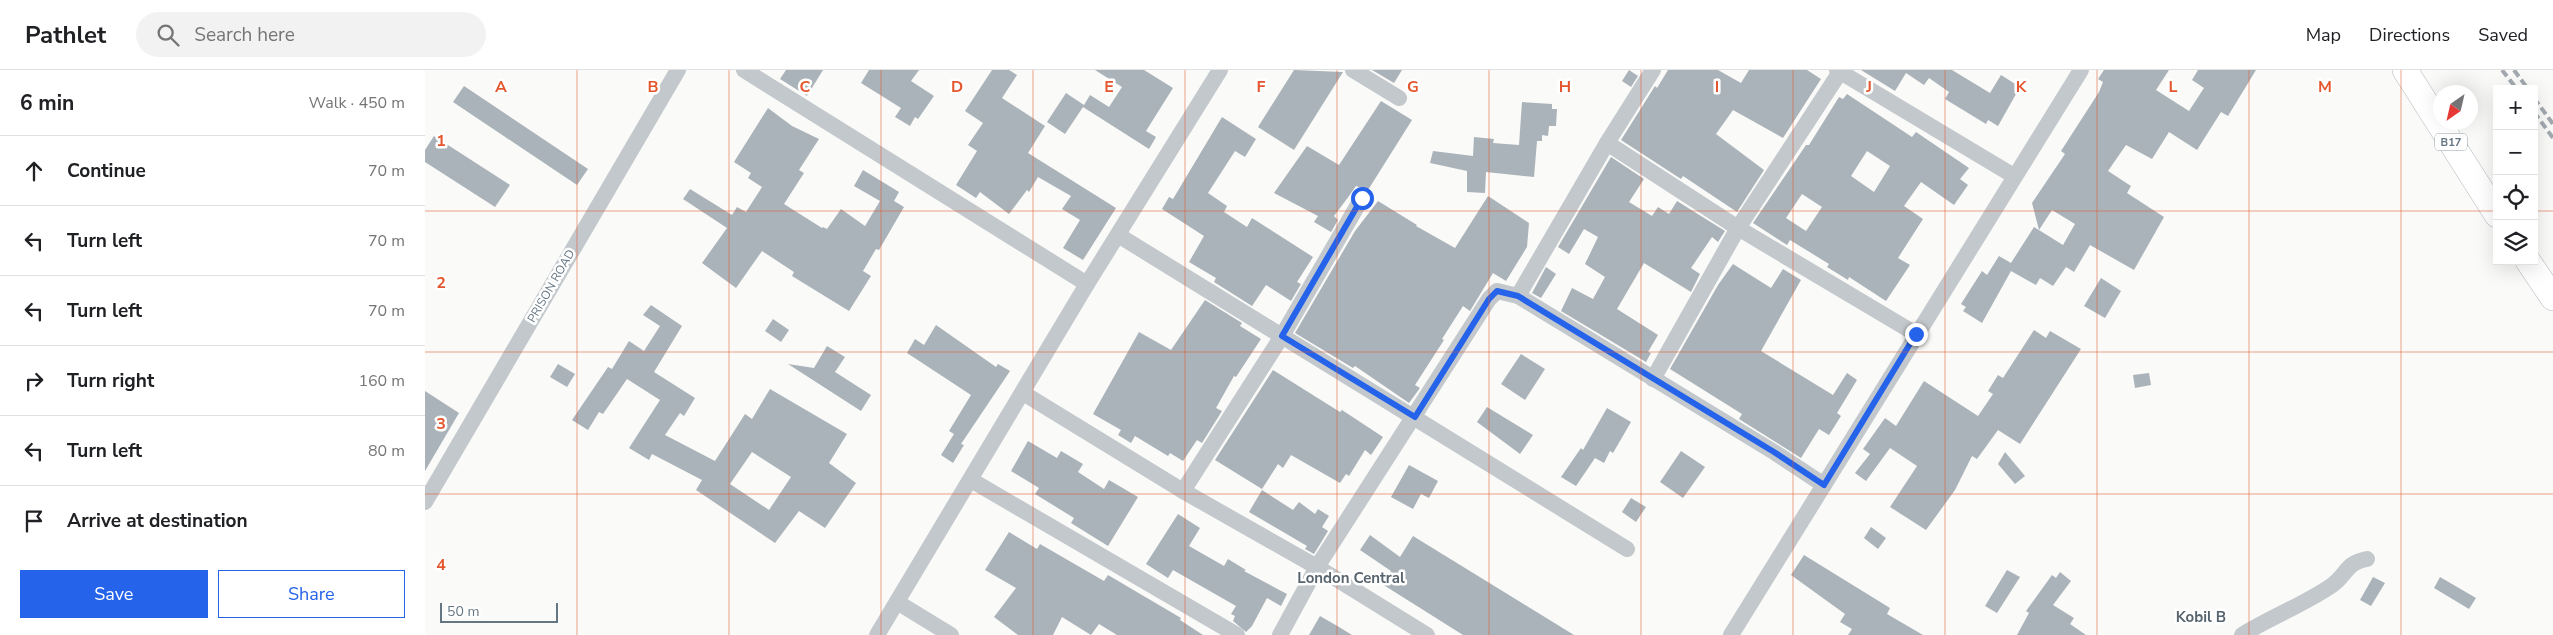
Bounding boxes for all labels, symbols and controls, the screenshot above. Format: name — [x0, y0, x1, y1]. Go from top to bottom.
search box — [136, 12, 486, 57]
text: Pathlet — [25, 19, 106, 51]
icon: search — [154, 21, 182, 49]
text: Search here — [194, 22, 295, 48]
text: Map — [2306, 23, 2341, 47]
text: Directions — [2369, 23, 2450, 47]
text: Saved — [2478, 23, 2528, 47]
text: A — [495, 76, 507, 98]
text: B — [647, 76, 659, 98]
text: C — [800, 76, 811, 98]
text: D — [951, 76, 963, 98]
text: E — [1104, 76, 1114, 98]
text: F — [1257, 76, 1266, 98]
text: G — [1407, 76, 1419, 98]
text: H — [1559, 76, 1571, 98]
text: I — [1715, 76, 1719, 98]
text: J — [1865, 76, 1872, 98]
text: K — [2016, 76, 2028, 98]
text: L — [2169, 76, 2178, 98]
text: M — [2318, 76, 2332, 98]
north arrow — [2433, 85, 2478, 130]
map controls — [2493, 85, 2538, 265]
button: + — [2493, 85, 2538, 130]
text: 6 min — [20, 89, 74, 117]
text: Walk · 450 m — [309, 92, 405, 114]
text: 1 — [436, 130, 446, 152]
button: − — [2493, 130, 2538, 175]
road number: B17 — [2435, 134, 2467, 150]
icon: ahead — [20, 157, 48, 185]
text: Continue — [67, 158, 146, 184]
text: 70 m — [368, 160, 405, 182]
button: locate — [2493, 175, 2538, 220]
route start — [1351, 187, 1374, 210]
button: layers — [2493, 220, 2538, 265]
icon: left — [20, 227, 48, 255]
text: Turn left — [67, 228, 142, 254]
text: 70 m — [368, 230, 405, 252]
street label: PRISON ROAD — [524, 246, 578, 325]
text: 2 — [436, 272, 446, 294]
icon: left — [20, 297, 48, 325]
text: Turn left — [67, 298, 142, 324]
text: 70 m — [368, 300, 405, 322]
route end — [1905, 323, 1928, 346]
icon: right — [20, 367, 48, 395]
text: Turn right — [67, 368, 154, 394]
text: 160 m — [358, 370, 405, 392]
text: 3 — [436, 413, 446, 435]
icon: left — [20, 437, 48, 465]
text: Turn left — [67, 438, 142, 464]
text: 80 m — [368, 440, 405, 462]
icon: arrive — [20, 507, 48, 535]
text: Arrive at destination — [67, 508, 248, 534]
text: 4 — [436, 554, 446, 576]
district label: London Central — [1297, 568, 1405, 588]
button: Save — [20, 570, 208, 618]
button: Share — [218, 570, 405, 618]
scale bar — [440, 600, 557, 623]
text: 50 m — [447, 602, 479, 621]
district label: Kobil B — [2176, 607, 2226, 627]

